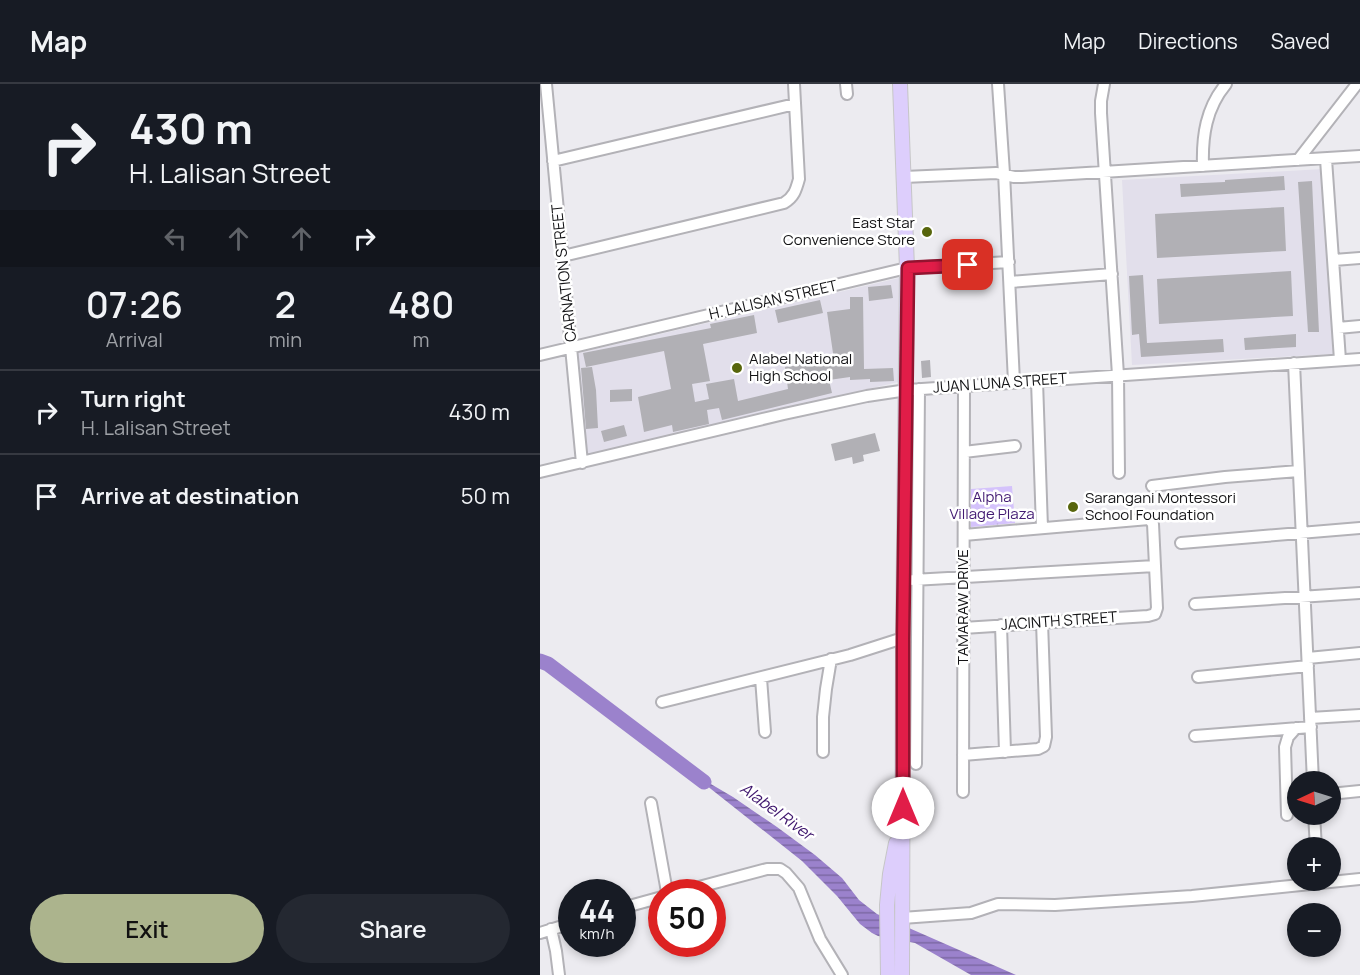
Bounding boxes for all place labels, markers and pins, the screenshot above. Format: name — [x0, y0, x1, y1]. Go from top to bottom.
place label: East Star Convenience Store — [783, 212, 916, 250]
marker: East Star Convenience Store — [920, 225, 934, 239]
pin — [942, 239, 993, 290]
place label: Alabel National High School — [749, 348, 852, 386]
marker: Alabel National High School — [730, 361, 744, 375]
place label: Sarangani Montessori School Foundation — [1085, 487, 1236, 525]
marker: Sarangani Montessori School Foundation — [1066, 500, 1080, 514]

